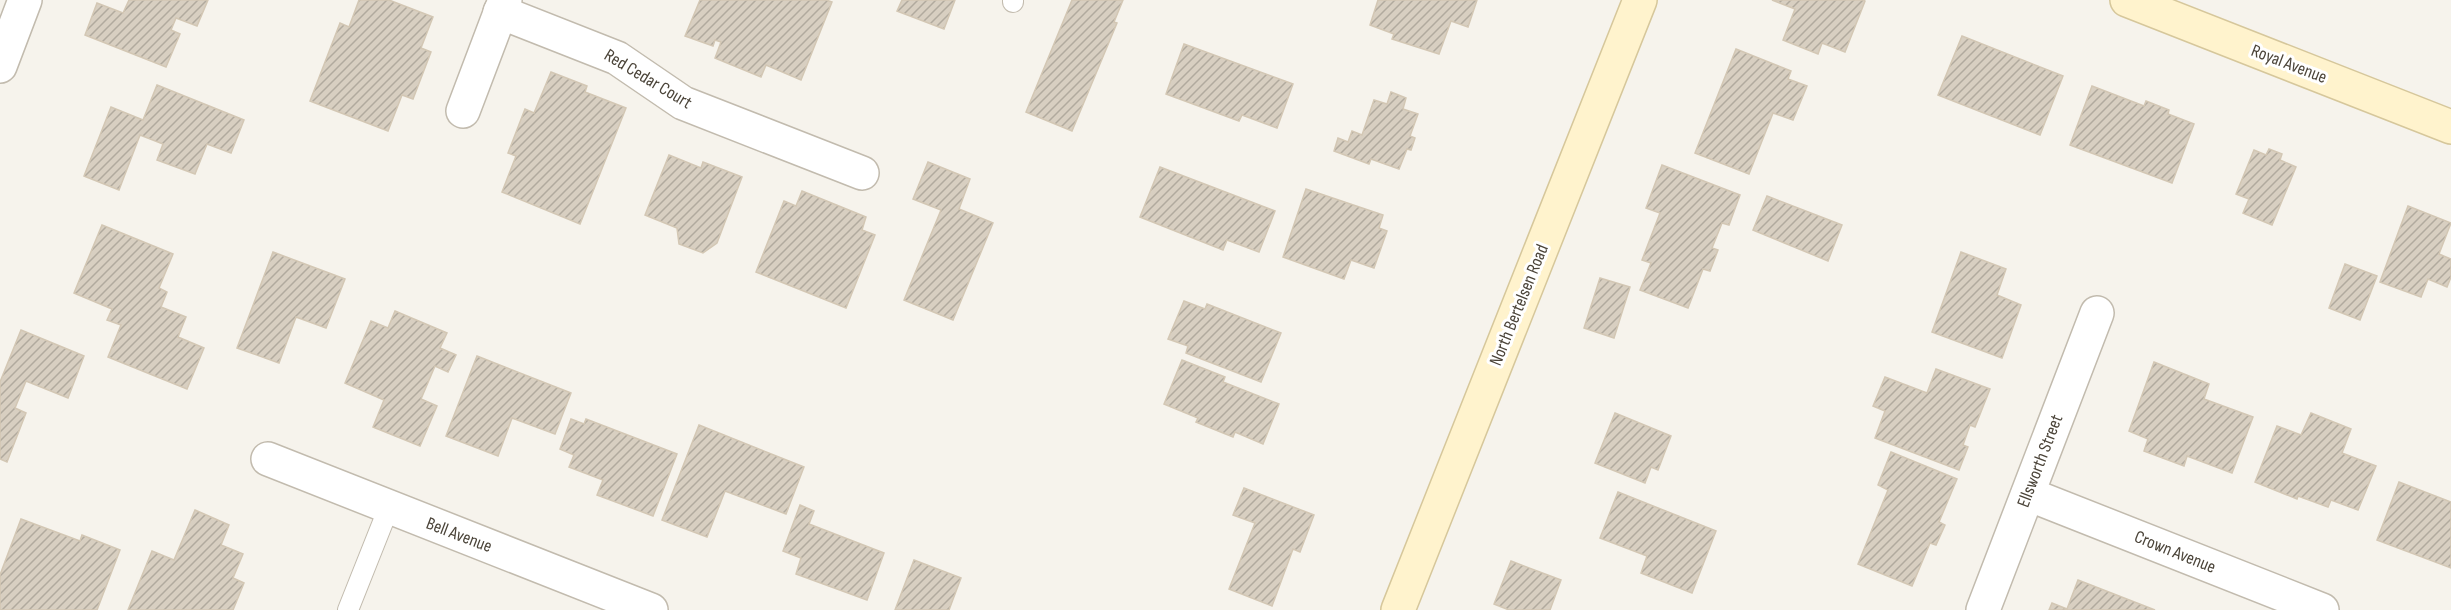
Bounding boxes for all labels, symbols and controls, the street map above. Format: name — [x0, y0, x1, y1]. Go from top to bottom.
street label: Royal Avenue — [2248, 40, 2330, 88]
street label: Red Cedar Court — [600, 45, 696, 114]
street label: North Bertelsen Road — [1485, 241, 1553, 369]
street label: Ellsworth Street — [2013, 411, 2067, 510]
street label: Bell Avenue — [423, 513, 495, 557]
street label: Crown Avenue — [2131, 526, 2219, 578]

